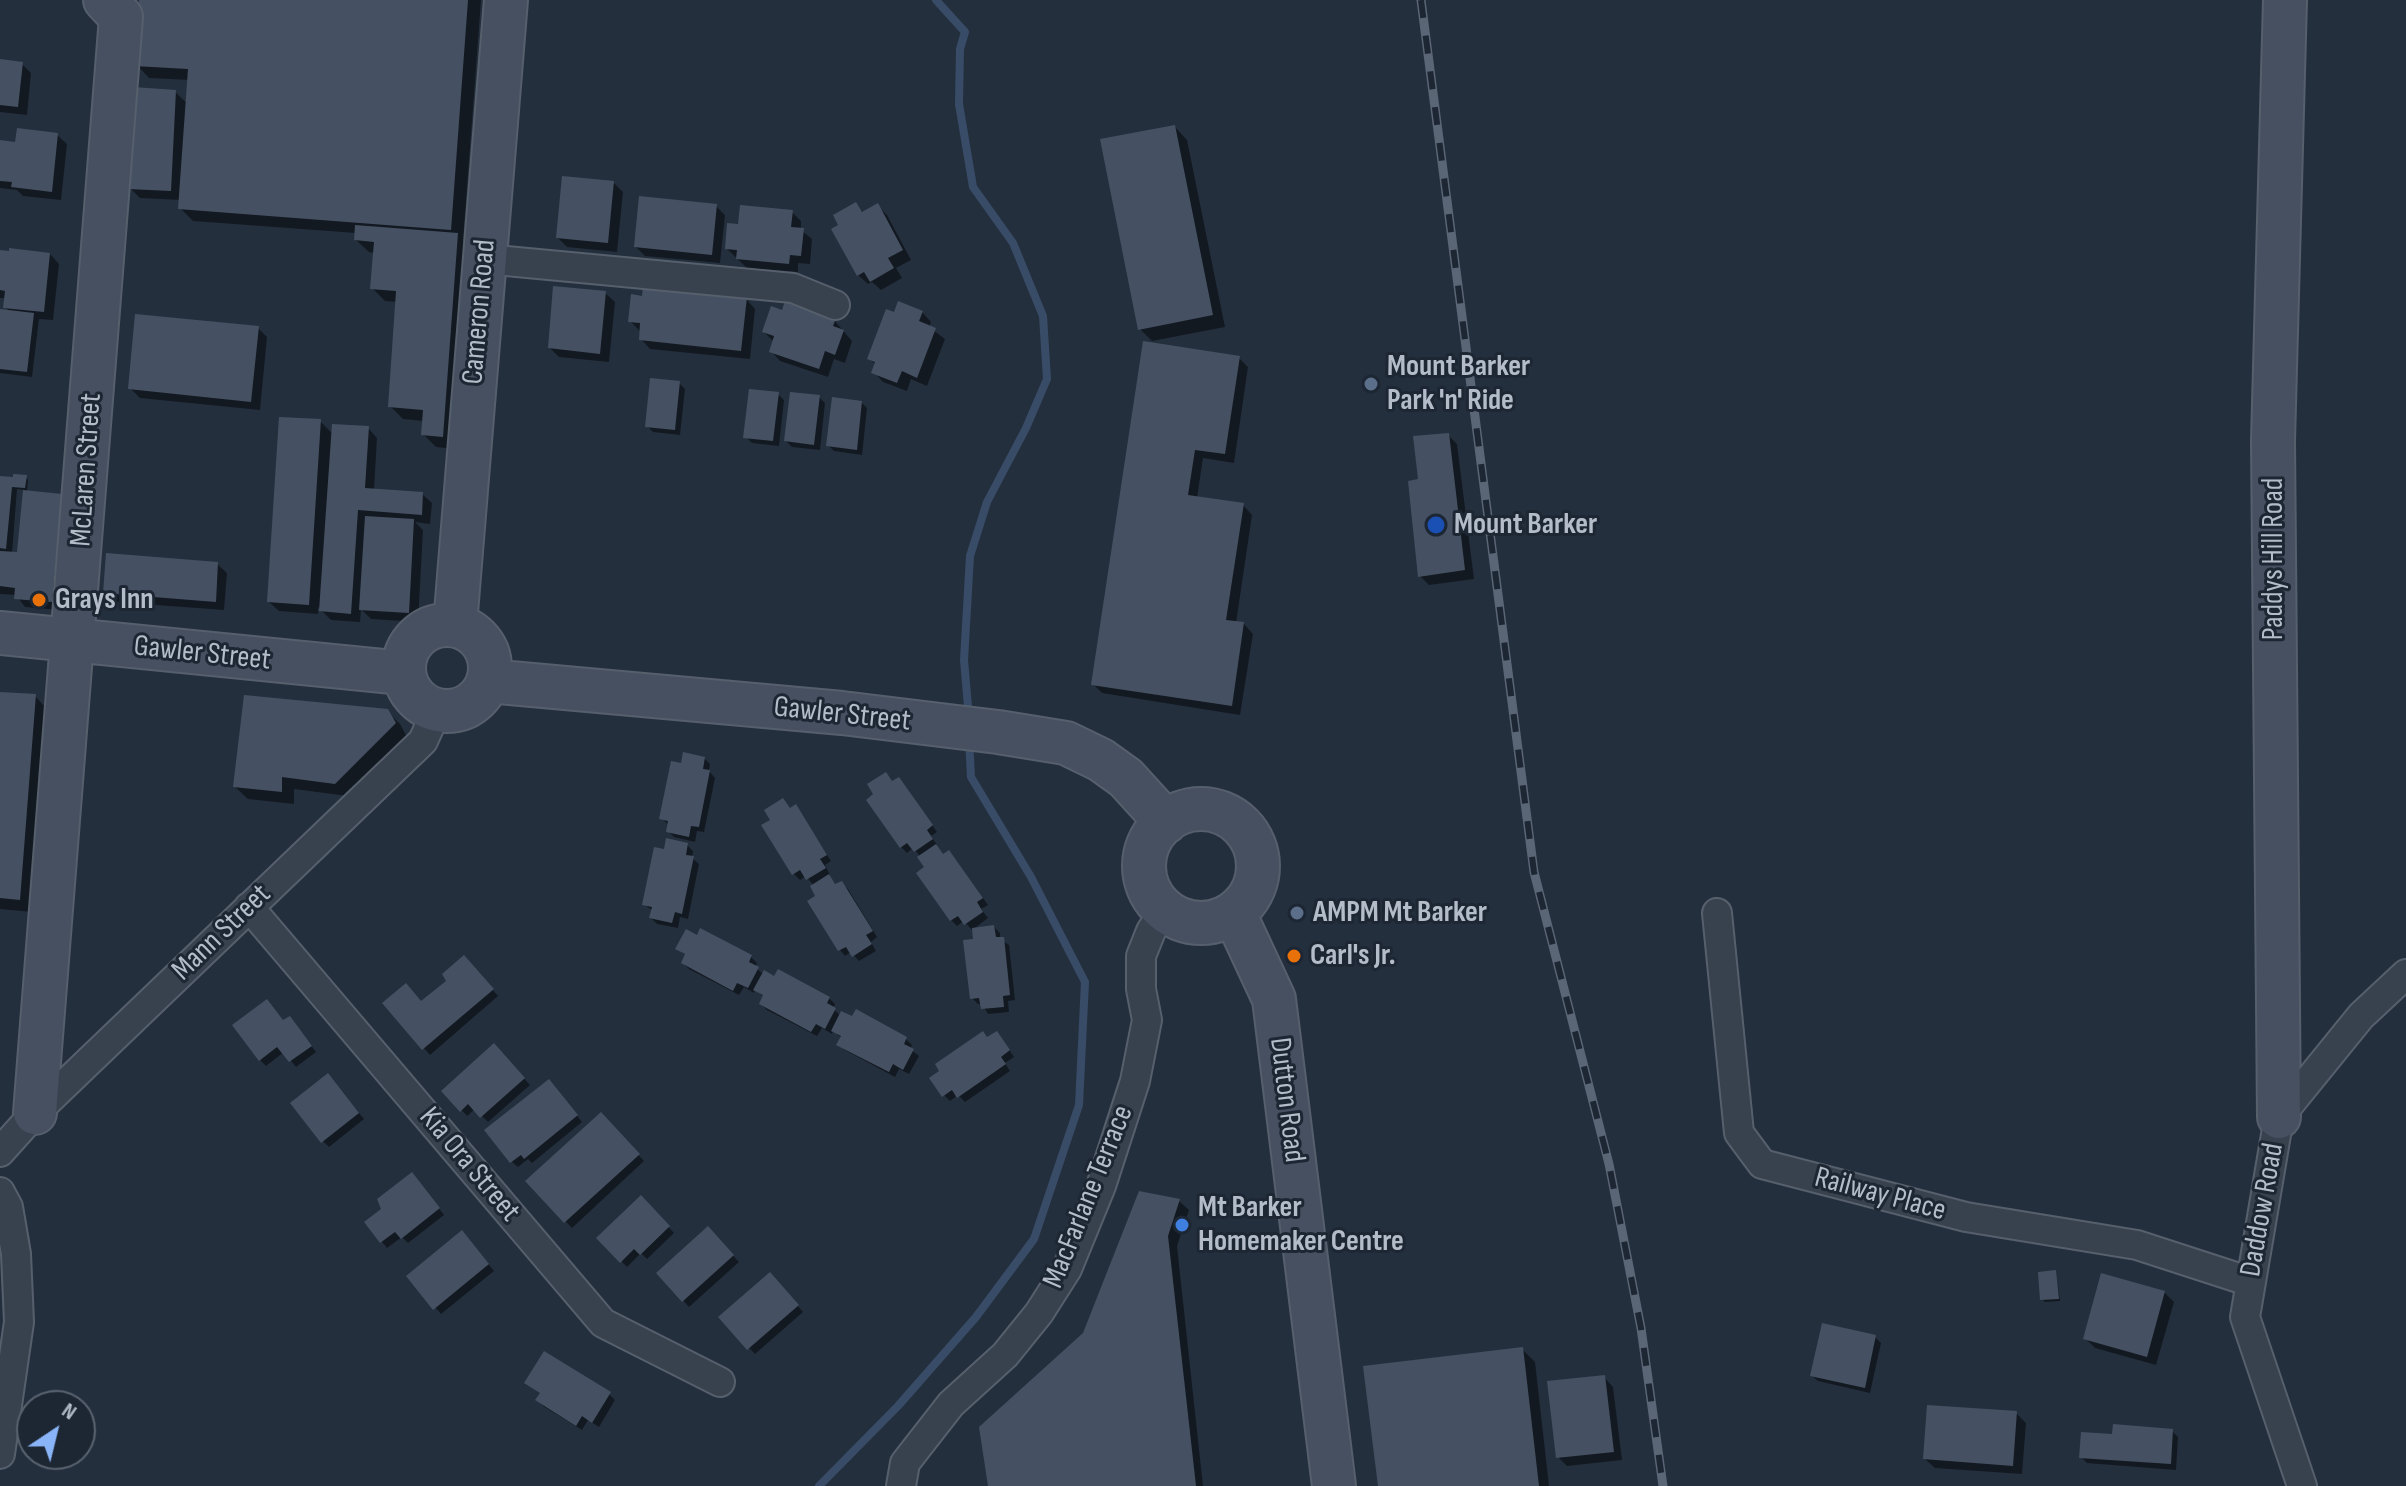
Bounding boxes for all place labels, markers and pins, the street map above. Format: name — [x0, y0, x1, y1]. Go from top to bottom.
place label: Mount Barker Park 'n' Ride — [1387, 349, 1530, 420]
marker: Mount Barker Park 'n' Ride — [1362, 375, 1380, 393]
place label: Mount Barker — [1454, 507, 1597, 543]
marker: Mount Barker — [1425, 514, 1447, 536]
place label: Grays Inn — [55, 582, 154, 618]
marker: Grays Inn — [30, 591, 48, 609]
place label: AMPM Mt Barker — [1313, 895, 1487, 931]
marker: AMPM Mt Barker — [1288, 904, 1306, 922]
place label: Carl's Jr. — [1310, 938, 1395, 974]
marker: Carl's Jr. — [1285, 947, 1303, 965]
place label: Mt Barker Homemaker Centre — [1198, 1190, 1404, 1260]
marker: Mt Barker Homemaker Centre — [1173, 1216, 1191, 1234]

